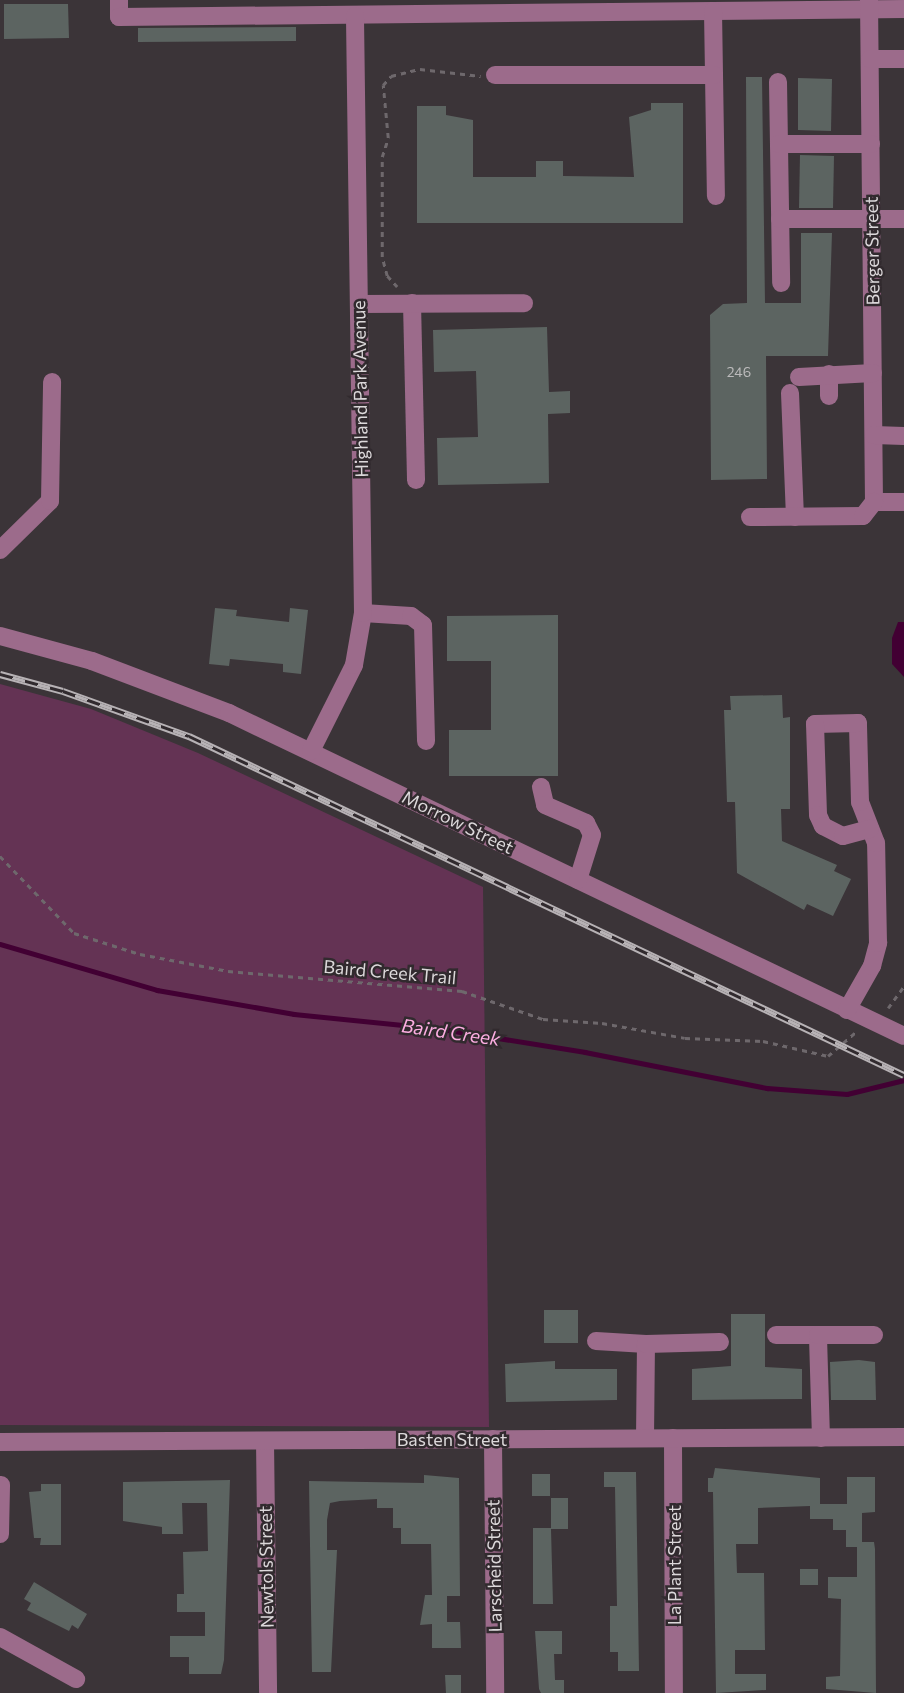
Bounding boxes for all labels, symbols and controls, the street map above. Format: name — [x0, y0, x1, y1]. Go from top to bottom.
street label: Berger Street — [860, 196, 884, 306]
street label: Highland Park Avenue — [348, 300, 372, 478]
house number: 246 — [727, 364, 751, 380]
street label: Morrow Street — [399, 786, 517, 858]
street label: Baird Creek Trail — [323, 955, 457, 989]
water label: Baird Creek — [400, 1014, 502, 1050]
street label: Basten Street — [397, 1428, 507, 1450]
street label: Larscheid Street — [482, 1499, 506, 1633]
street label: La Plant Street — [663, 1505, 685, 1625]
street label: Newtols Street — [254, 1506, 278, 1628]

